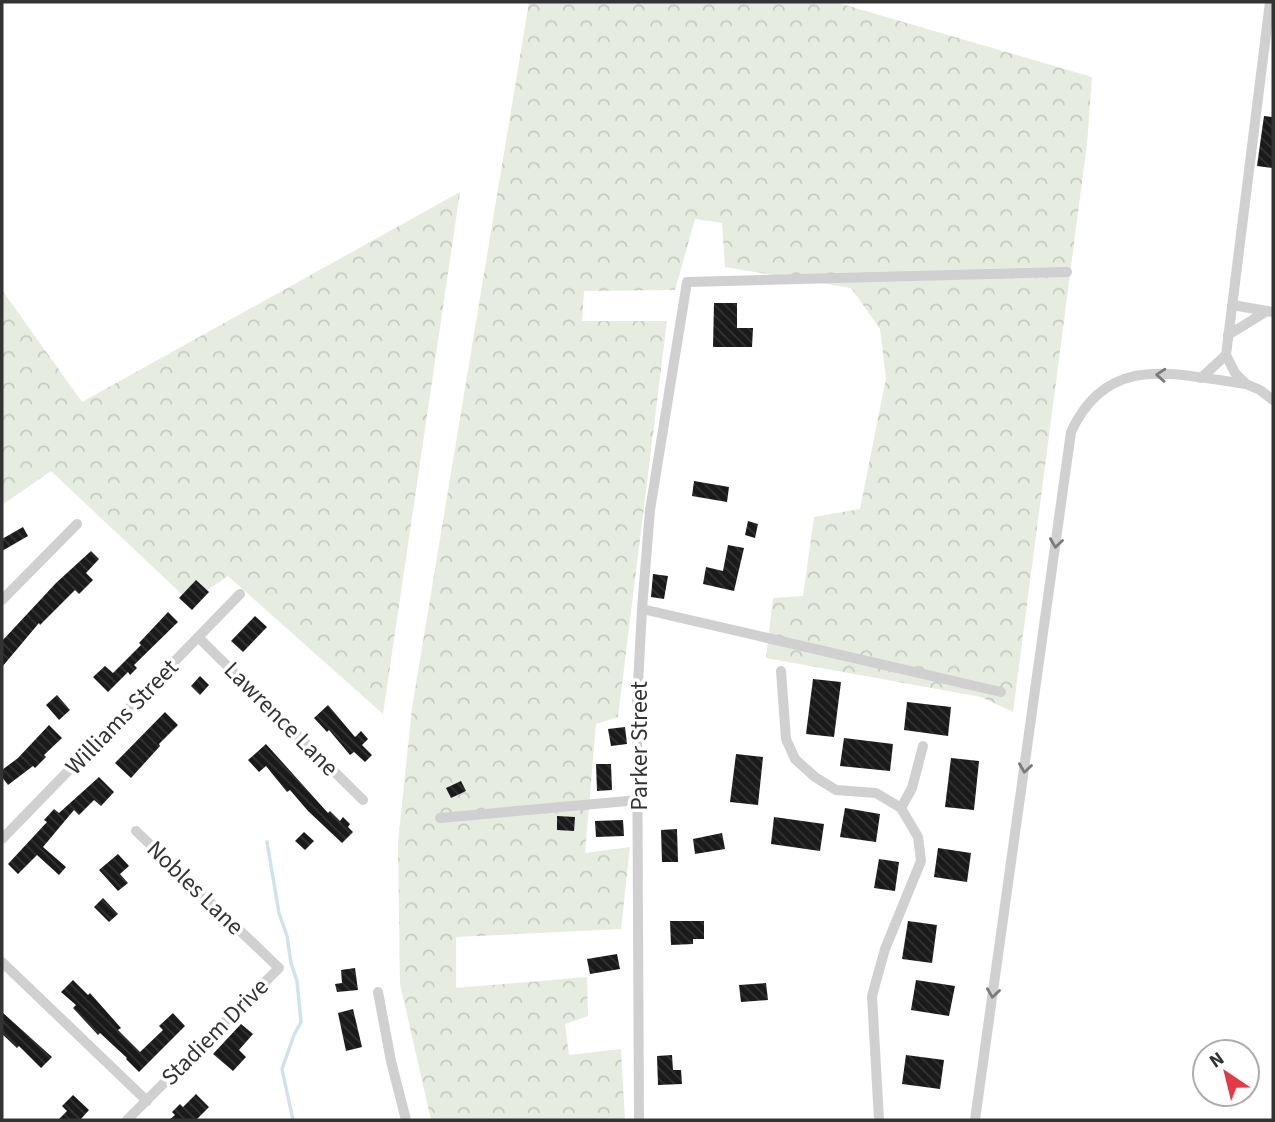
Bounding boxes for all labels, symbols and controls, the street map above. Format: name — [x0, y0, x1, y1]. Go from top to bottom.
one-way arrow — [1155, 368, 1166, 383]
one-way arrow — [1048, 537, 1063, 548]
street label: Williams Street — [57, 651, 187, 783]
street label: Lawrence Lane — [216, 654, 346, 784]
street label: Parker Street — [622, 681, 657, 811]
one-way arrow — [1018, 762, 1033, 774]
street label: Nobles Lane — [138, 833, 252, 943]
street label: Stadiem Drive — [153, 970, 277, 1094]
one-way arrow — [986, 987, 1001, 999]
north arrow — [1191, 1038, 1261, 1108]
text: N — [1204, 1046, 1230, 1075]

